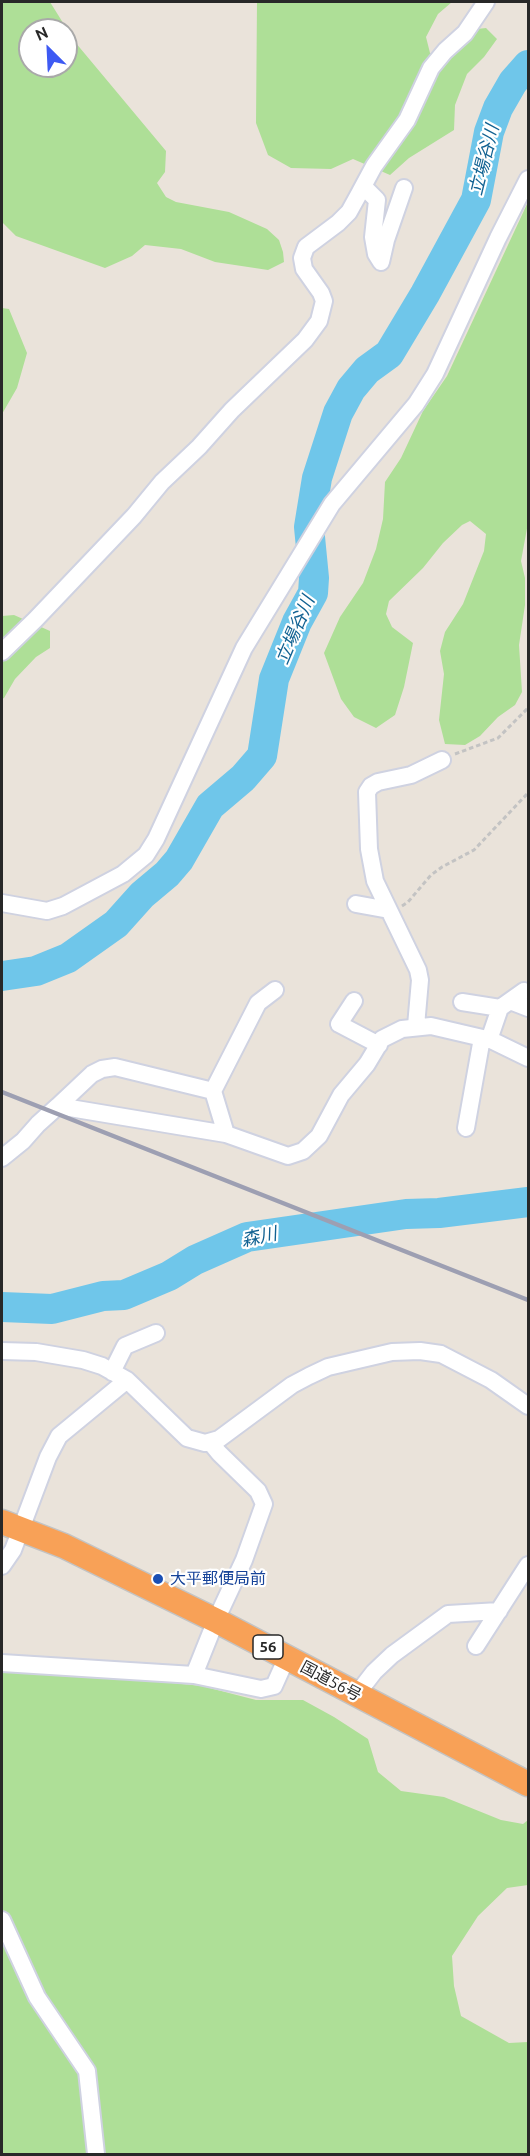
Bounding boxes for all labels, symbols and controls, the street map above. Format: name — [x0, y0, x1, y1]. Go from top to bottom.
north arrow — [18, 18, 78, 78]
text: N — [32, 23, 51, 44]
water label: 立場谷川 — [465, 122, 503, 198]
water label: 立場谷川 — [271, 593, 319, 667]
water label: 森川 — [239, 1223, 279, 1251]
place label: 大平郵便局前 — [170, 1569, 266, 1589]
marker: 大平郵便局前 — [151, 1572, 165, 1586]
road number: 56 — [253, 1635, 283, 1659]
street label: 国道56号 — [297, 1657, 365, 1705]

